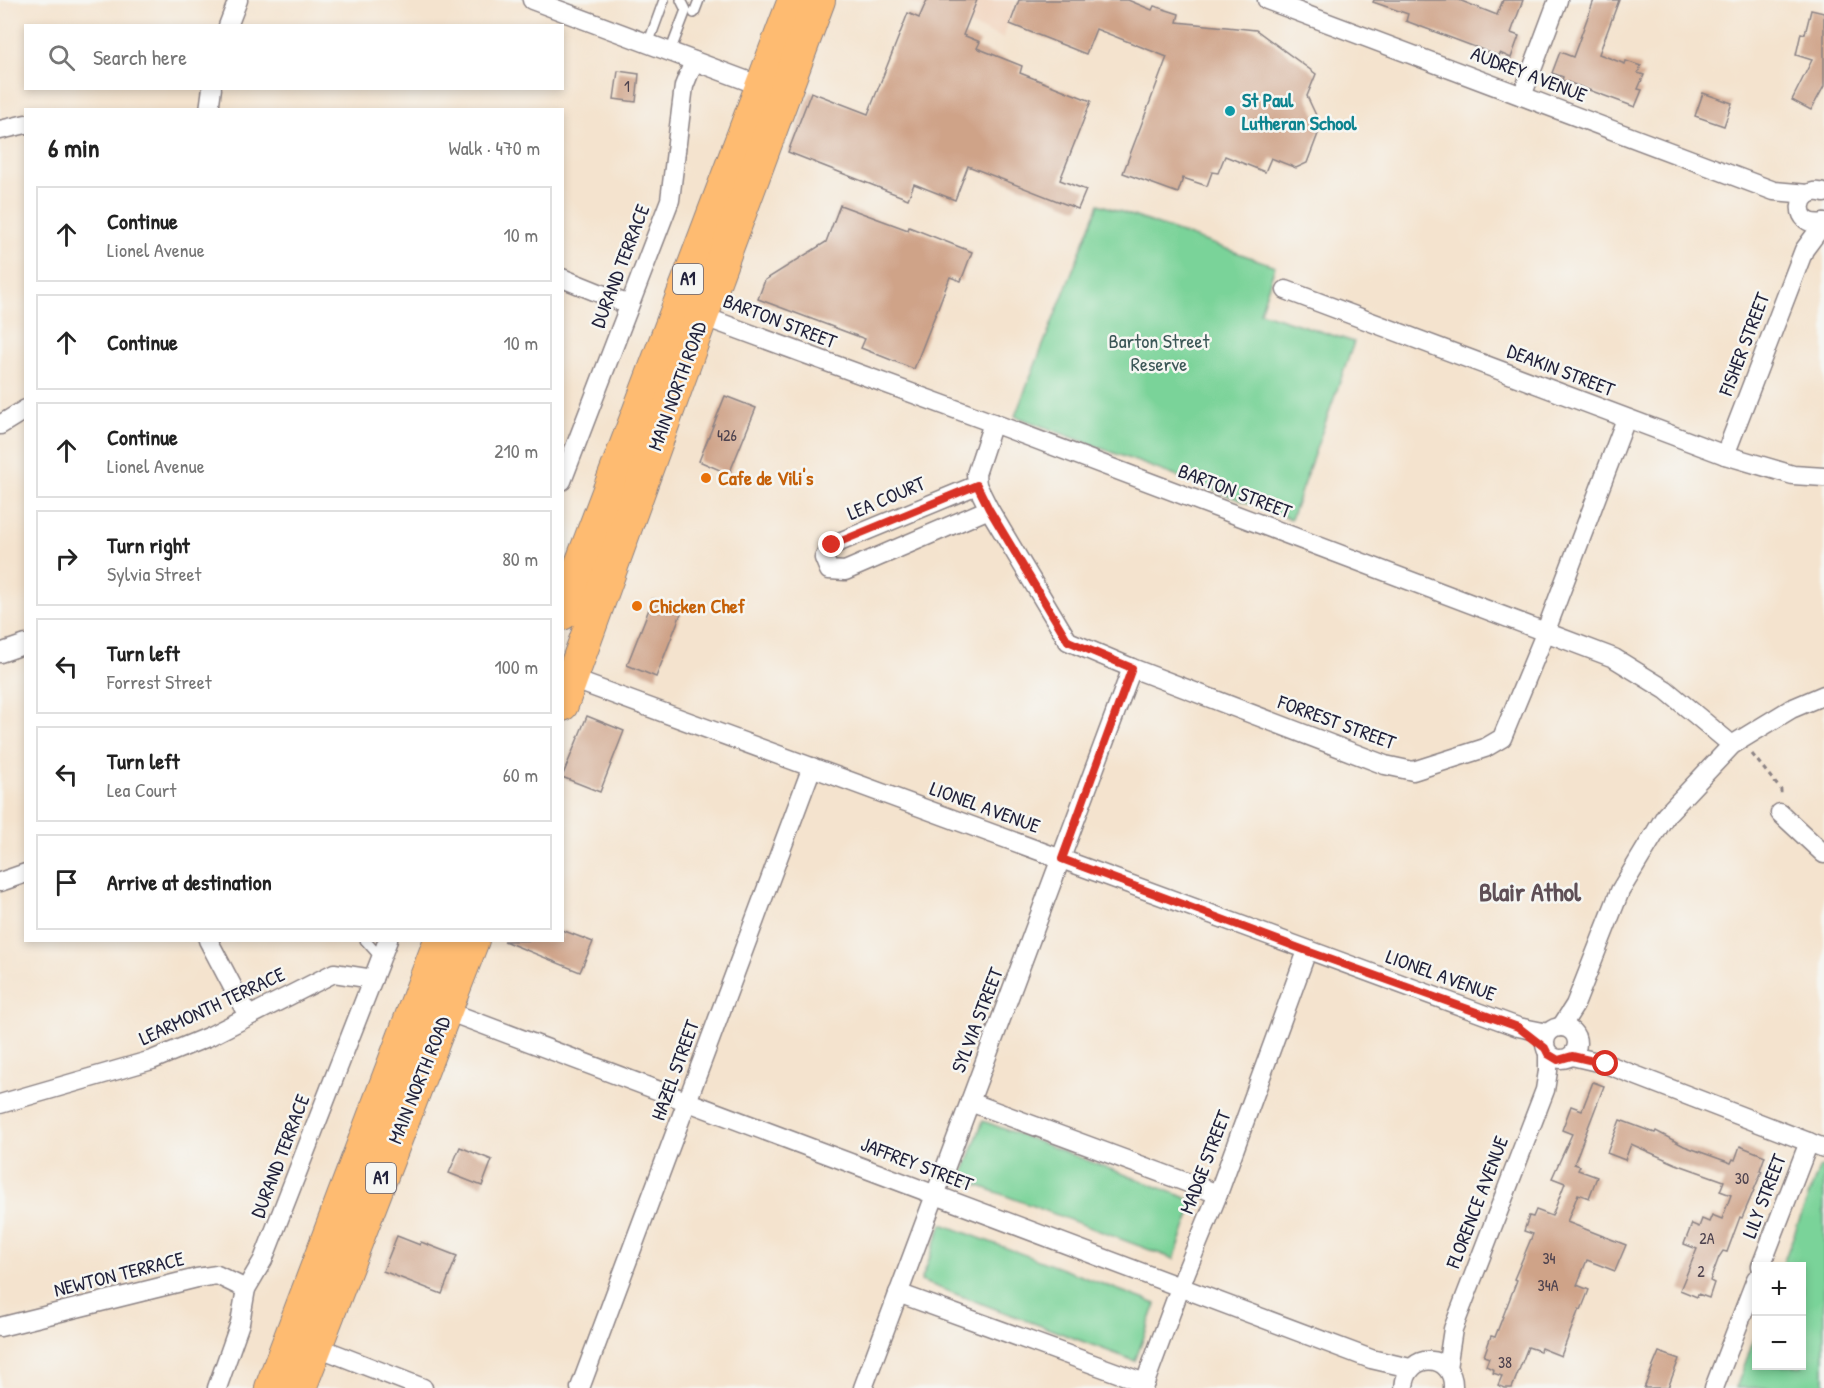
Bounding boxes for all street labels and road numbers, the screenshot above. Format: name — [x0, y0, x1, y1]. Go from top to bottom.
street label: AUDREY AVENUE — [1467, 39, 1591, 108]
street label: DURAND TERRACE — [584, 200, 655, 331]
road number: A1 — [673, 264, 703, 294]
street label: BARTON STREET — [720, 287, 841, 355]
street label: FISHER STREET — [1711, 288, 1776, 400]
street label: MAIN NORTH ROAD — [641, 317, 713, 454]
street label: DEAKIN STREET — [1504, 337, 1619, 403]
street label: BARTON STREET — [1175, 457, 1296, 525]
street label: LEA COURT — [843, 469, 929, 526]
street label: FORREST STREET — [1274, 687, 1400, 756]
street label: LIONEL AVENUE — [926, 774, 1044, 839]
street label: LIONEL AVENUE — [1382, 942, 1500, 1007]
street label: LEARMONTH TERRACE — [134, 960, 289, 1051]
street label: SYLVIA STREET — [944, 963, 1009, 1076]
street label: MAIN NORTH ROAD — [381, 1012, 457, 1148]
street label: HAZEL STREET — [644, 1015, 705, 1124]
street label: DURAND TERRACE — [244, 1090, 315, 1221]
street label: MADGE STREET — [1172, 1106, 1237, 1217]
street label: JAFFREY STREET — [857, 1130, 978, 1198]
street label: FLORENCE AVENUE — [1439, 1132, 1514, 1273]
street label: LILY STREET — [1735, 1149, 1792, 1242]
road number: A1 — [366, 1163, 396, 1193]
street label: NEWTON TERRACE — [51, 1244, 187, 1303]

